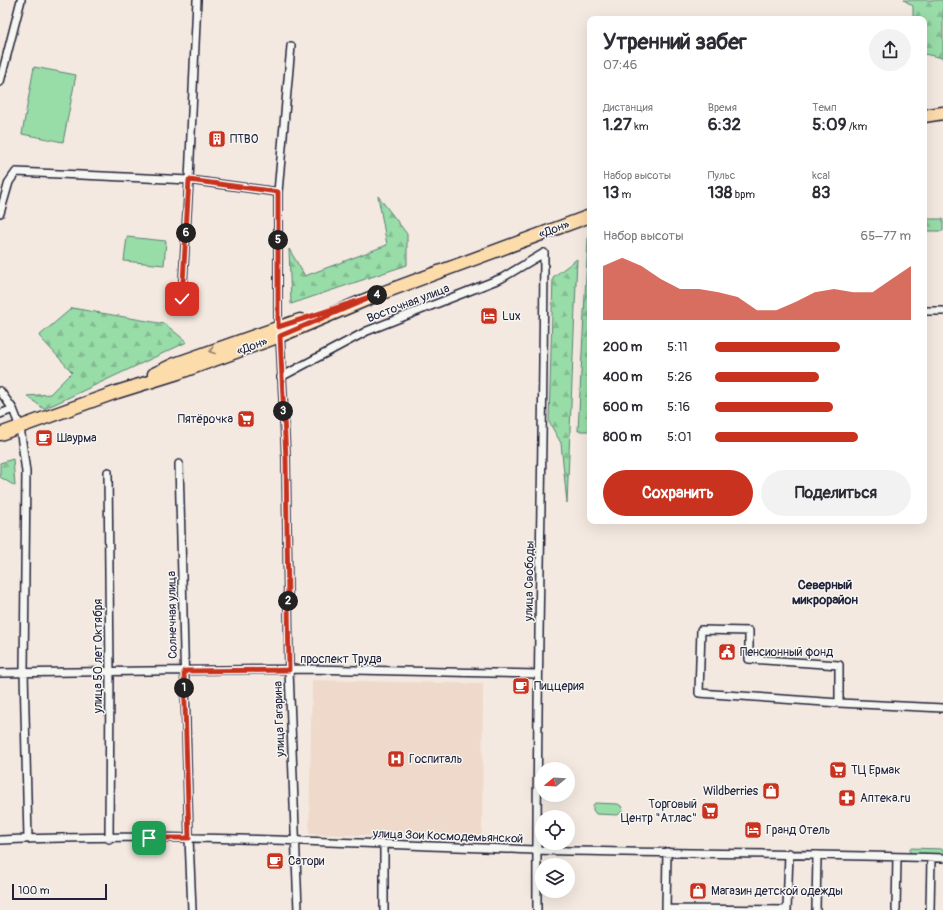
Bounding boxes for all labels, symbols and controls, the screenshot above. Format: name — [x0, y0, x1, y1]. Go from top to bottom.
text: Утренний забег — [603, 28, 747, 56]
button: share — [869, 29, 911, 71]
text: 07:46 — [603, 57, 637, 73]
text: Дистанция — [603, 101, 653, 114]
text: Время — [708, 101, 737, 114]
text: Темп — [812, 101, 837, 114]
text: 1.27 — [603, 114, 632, 135]
text: 6:32 — [708, 114, 741, 135]
text: 5:09 — [812, 114, 846, 135]
text: km — [632, 120, 649, 133]
text: /km — [846, 120, 867, 133]
building icon: ПТВО — [207, 129, 227, 149]
place label: ПТВО — [230, 132, 259, 147]
text: Набор высоты — [603, 169, 671, 182]
text: Пульс — [708, 169, 735, 182]
text: kcal — [812, 169, 830, 182]
text: 13 — [603, 182, 619, 203]
text: 138 — [708, 182, 732, 203]
text: 83 — [812, 182, 830, 203]
text: m — [619, 188, 631, 201]
text: bpm — [732, 188, 755, 201]
street label: «Дон» — [537, 217, 572, 242]
pin: 6 — [176, 223, 196, 243]
text: 6 — [183, 226, 189, 239]
text: Набор высоты — [603, 228, 684, 244]
text: 65–77 m — [861, 228, 911, 244]
pin: 5 — [268, 230, 288, 250]
text: 5 — [275, 233, 281, 246]
street label: Восточная улица — [365, 281, 452, 326]
pin — [165, 282, 199, 316]
pin: 4 — [367, 285, 387, 305]
icon: check — [171, 288, 193, 310]
text: 4 — [374, 288, 380, 301]
hotel icon: Lux — [479, 306, 499, 326]
place label: Lux — [502, 309, 521, 324]
street label: «Дон» — [235, 334, 270, 359]
text: 200 m — [603, 339, 642, 355]
text: 5:11 — [667, 339, 688, 355]
one-way arrow — [209, 346, 216, 355]
text: 400 m — [603, 369, 643, 385]
text: 5:26 — [667, 369, 692, 385]
text: 600 m — [603, 399, 643, 415]
text: 5:16 — [667, 399, 690, 415]
pin: 3 — [273, 401, 293, 421]
text: 3 — [280, 404, 286, 417]
supermarket icon: Пятёрочка — [236, 409, 256, 429]
place label: Пятёрочка — [178, 412, 233, 427]
cafe icon: Шаурма — [34, 428, 54, 448]
text: 800 m — [603, 429, 642, 445]
text: 5:01 — [667, 429, 691, 445]
place label: Шаурма — [57, 431, 97, 446]
button: Сохранить — [603, 470, 753, 516]
button: Поделиться — [761, 470, 911, 516]
street label: улица Свободы — [521, 540, 538, 622]
street label: Солнечная улица — [164, 571, 181, 659]
district label: Северный микрорайон — [792, 577, 859, 608]
pin: 2 — [278, 591, 298, 611]
text: 2 — [285, 594, 291, 607]
street label: улица 50 лет Октября — [91, 598, 106, 714]
public building icon: Пенсионный фонд — [717, 642, 737, 662]
place label: Пенсионный фонд — [740, 645, 834, 660]
street label: проспект Труда — [300, 652, 382, 667]
cafe icon: Пиццерия — [511, 676, 531, 696]
pin: 1 — [174, 678, 194, 698]
place label: Пиццерия — [534, 679, 585, 694]
street label: улица Гагарина — [271, 680, 288, 758]
text: 1 — [182, 681, 186, 694]
hospital icon: Госпиталь — [386, 749, 406, 769]
place label: Госпиталь — [409, 752, 462, 767]
supermarket icon: ТЦ Ермак — [828, 760, 848, 780]
north arrow — [535, 762, 575, 802]
map controls — [535, 762, 575, 898]
place label: ТЦ Ермак — [851, 763, 900, 778]
shop icon: Wildberries — [761, 781, 781, 801]
place label: Wildberries — [703, 784, 759, 799]
pharmacy icon: Аптека.ru — [837, 788, 857, 808]
place label: Аптека.ru — [860, 791, 911, 806]
place label: Торговый Центр "Атлас" — [621, 797, 697, 826]
supermarket icon: Торговый Центр "Атлас" — [700, 801, 720, 821]
button: locate — [535, 810, 575, 850]
hotel icon: Гранд Отель — [743, 820, 763, 840]
pin — [132, 821, 166, 855]
place label: Гранд Отель — [766, 823, 830, 838]
street label: улица Зои Космодемьянской — [372, 826, 524, 847]
icon: arrive — [138, 827, 160, 849]
cafe icon: Сатори — [265, 851, 285, 871]
place label: Сатори — [288, 854, 325, 869]
button: layers — [535, 858, 575, 898]
shop icon: Магазин детской одежды — [688, 881, 708, 901]
scale bar — [12, 882, 107, 901]
text: 100 m — [18, 884, 49, 897]
place label: Магазин детской одежды — [711, 884, 843, 899]

